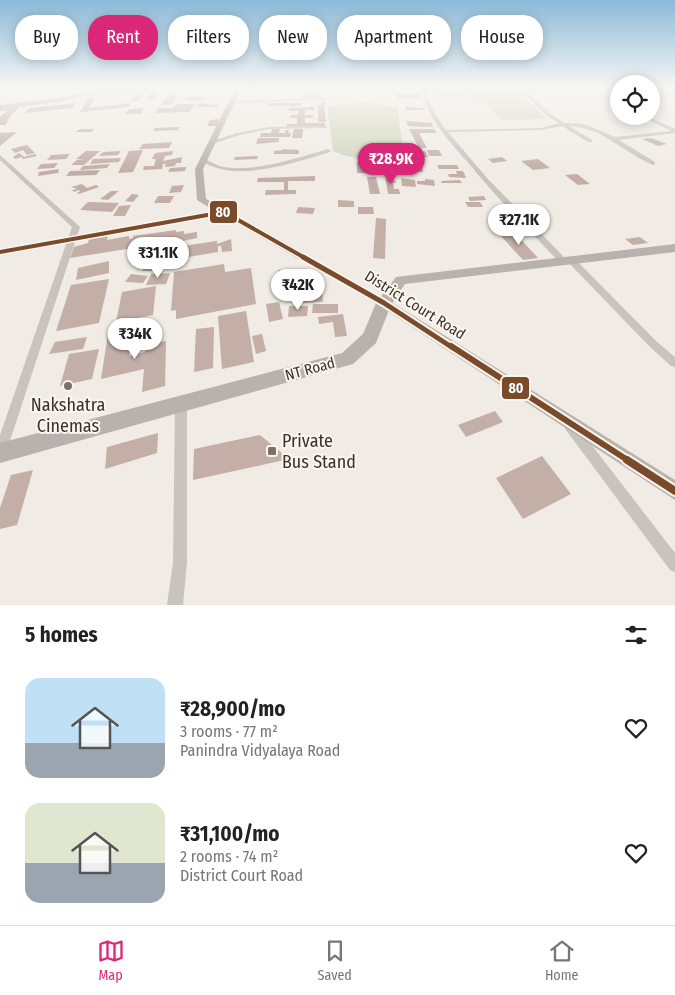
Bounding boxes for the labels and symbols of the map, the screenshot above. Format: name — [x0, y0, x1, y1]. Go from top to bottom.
pin: ₹28.9K — [350, 142, 432, 185]
line badge: 80 — [209, 200, 238, 224]
text: 80 — [215, 204, 231, 221]
pin: ₹27.1K — [478, 204, 560, 246]
pin: ₹31.1K — [117, 236, 199, 279]
street label: District Court Road — [361, 267, 469, 343]
pin: ₹42K — [268, 268, 328, 311]
pin: ₹34K — [105, 318, 165, 360]
street label: NT Road — [283, 354, 337, 384]
line badge: 80 — [501, 376, 530, 400]
marker: Nakshatra Cinemas — [62, 380, 74, 392]
text: 80 — [508, 380, 524, 397]
place label: Nakshatra Cinemas — [31, 394, 105, 437]
place label: Private Bus Stand — [282, 430, 356, 473]
marker: Private Bus Stand — [266, 445, 278, 457]

